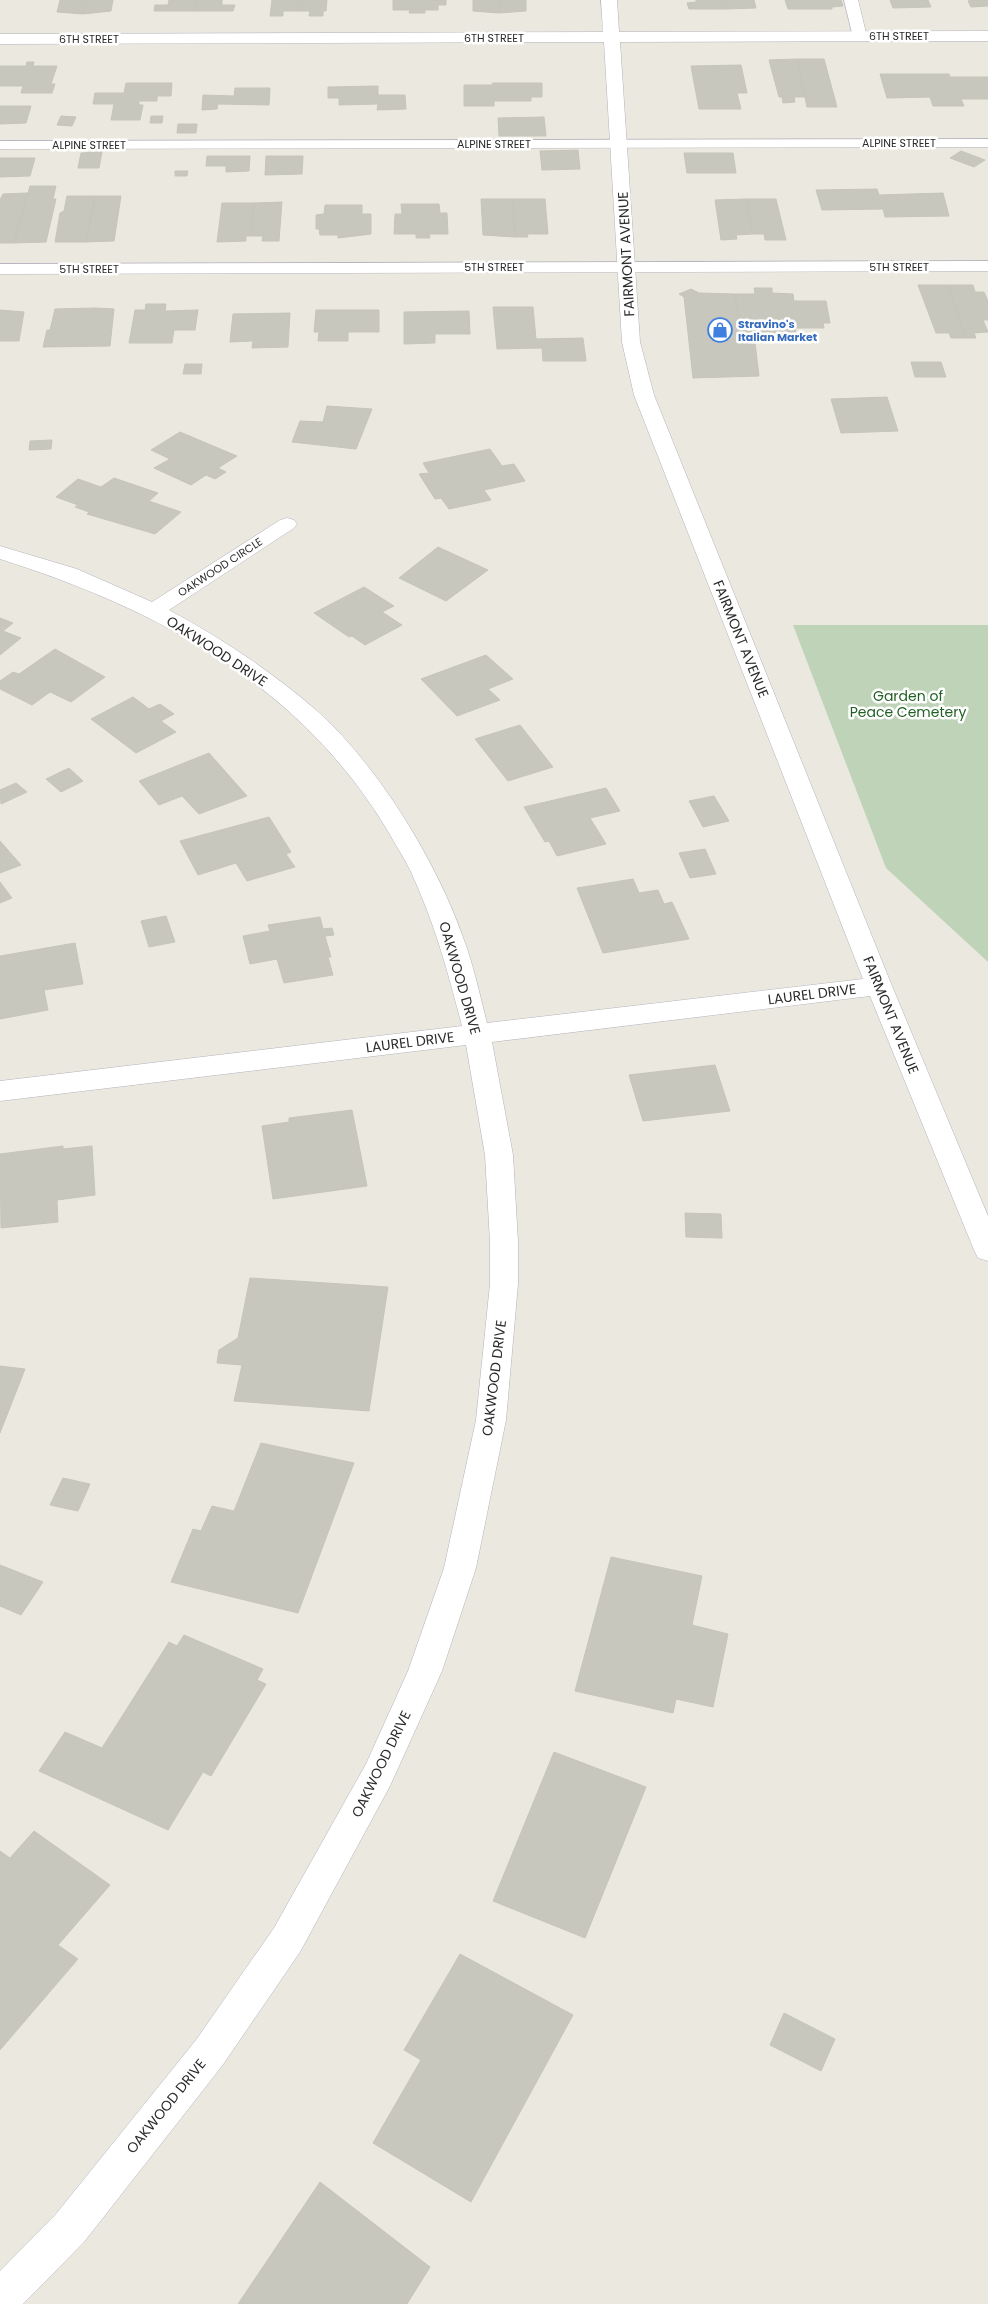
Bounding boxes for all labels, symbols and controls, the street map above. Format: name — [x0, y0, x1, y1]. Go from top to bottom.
street label: 6TH STREET — [869, 28, 929, 44]
street label: 6TH STREET — [464, 30, 524, 46]
street label: 6TH STREET — [59, 31, 119, 47]
street label: ALPINE STREET — [862, 135, 936, 151]
street label: ALPINE STREET — [457, 136, 531, 152]
street label: ALPINE STREET — [52, 137, 126, 153]
street label: FAIRMONT AVENUE — [613, 191, 639, 317]
street label: 5TH STREET — [464, 259, 524, 275]
street label: 5TH STREET — [869, 259, 929, 275]
street label: 5TH STREET — [59, 261, 119, 277]
place label: Stravino's Italian Market — [738, 316, 818, 345]
shop icon: Stravino's Italian Market — [707, 317, 733, 343]
street label: OAKWOOD CIRCLE — [174, 534, 266, 600]
street label: FAIRMONT AVENUE — [708, 577, 774, 701]
street label: OAKWOOD DRIVE — [163, 611, 271, 691]
park label: Garden of Peace Cemetery — [850, 686, 966, 722]
street label: OAKWOOD DRIVE — [434, 919, 486, 1037]
street label: FAIRMONT AVENUE — [858, 953, 924, 1077]
street label: LAUREL DRIVE — [767, 979, 857, 1009]
street label: LAUREL DRIVE — [365, 1027, 455, 1057]
street label: OAKWOOD DRIVE — [477, 1319, 511, 1437]
street label: OAKWOOD DRIVE — [346, 1707, 416, 1821]
street label: OAKWOOD DRIVE — [122, 2054, 210, 2158]

